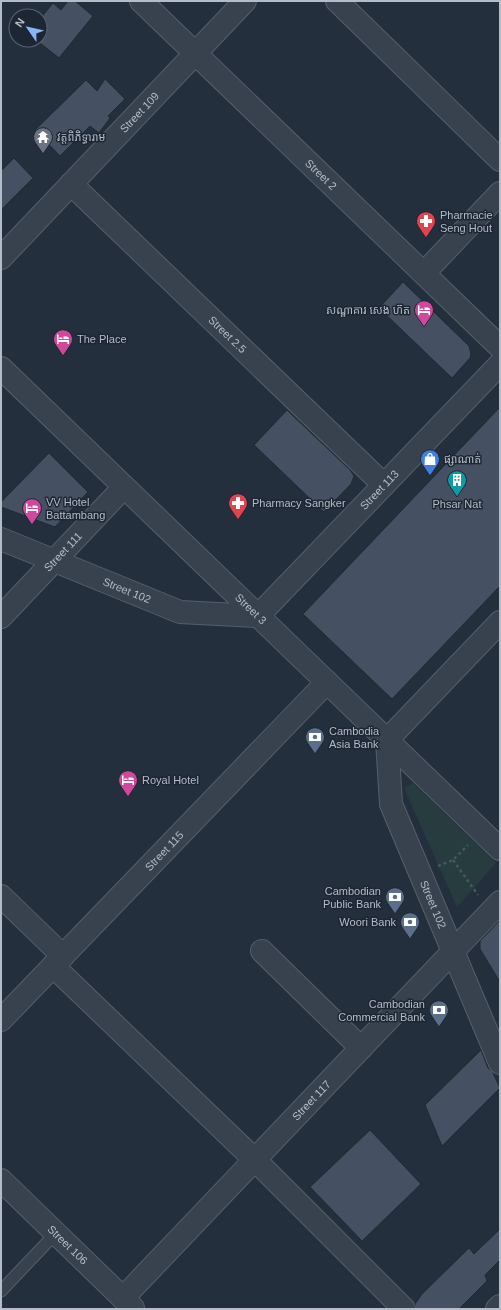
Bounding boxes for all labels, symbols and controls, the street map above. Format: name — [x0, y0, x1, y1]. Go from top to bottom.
north arrow — [8, 8, 48, 48]
text: N — [13, 16, 27, 29]
street label: Street 109 — [118, 90, 161, 135]
temple icon: វត្តពិភិទ្ធារាម — [32, 126, 54, 154]
place label: វត្តពិភិទ្ធារាម — [57, 130, 105, 144]
street label: Street 2 — [303, 157, 339, 192]
place label: Pharmacie Seng Hout — [440, 209, 493, 234]
pharmacy icon: Pharmacie Seng Hout — [415, 210, 437, 238]
hotel icon: សណ្ឋាគារ សេង ហ៊ត — [413, 299, 435, 327]
place label: សណ្ឋាគារ សេង ហ៊ត — [326, 304, 410, 317]
street label: Street 2.5 — [206, 314, 249, 355]
hotel icon: The Place — [52, 328, 74, 356]
place label: The Place — [77, 333, 127, 345]
shop icon: ផ្សាណាត់ — [419, 448, 441, 476]
place label: ផ្សាណាត់ — [444, 452, 481, 466]
street label: Street 113 — [358, 468, 401, 512]
building icon: Phsar Nat — [446, 469, 468, 497]
pharmacy icon: Pharmacy Sangker — [227, 492, 249, 520]
place label: VV Hotel Battambang — [46, 496, 105, 521]
hotel icon: VV Hotel Battambang — [21, 497, 43, 525]
place label: Pharmacy Sangker — [252, 497, 346, 509]
place label: Phsar Nat — [433, 498, 481, 510]
street label: Street 111 — [42, 530, 84, 574]
street label: Street 102 — [101, 575, 153, 606]
street label: Street 3 — [233, 591, 269, 627]
place label: Cambodia Asia Bank — [329, 725, 380, 750]
bank icon: Cambodia Asia Bank — [304, 726, 326, 754]
hotel icon: Royal Hotel — [117, 769, 139, 797]
place label: Royal Hotel — [142, 774, 199, 786]
street label: Street 115 — [142, 829, 186, 873]
street label: Street 102 — [418, 879, 449, 930]
place label: Cambodian Public Bank — [323, 885, 381, 910]
bank icon: Cambodian Public Bank — [384, 886, 406, 914]
bank icon: Woori Bank — [399, 911, 421, 939]
place label: Woori Bank — [339, 916, 396, 928]
place label: Cambodian Commercial Bank — [338, 998, 425, 1023]
bank icon: Cambodian Commercial Bank — [428, 999, 450, 1027]
street label: Street 117 — [290, 1078, 333, 1123]
street label: Street 106 — [45, 1223, 90, 1267]

